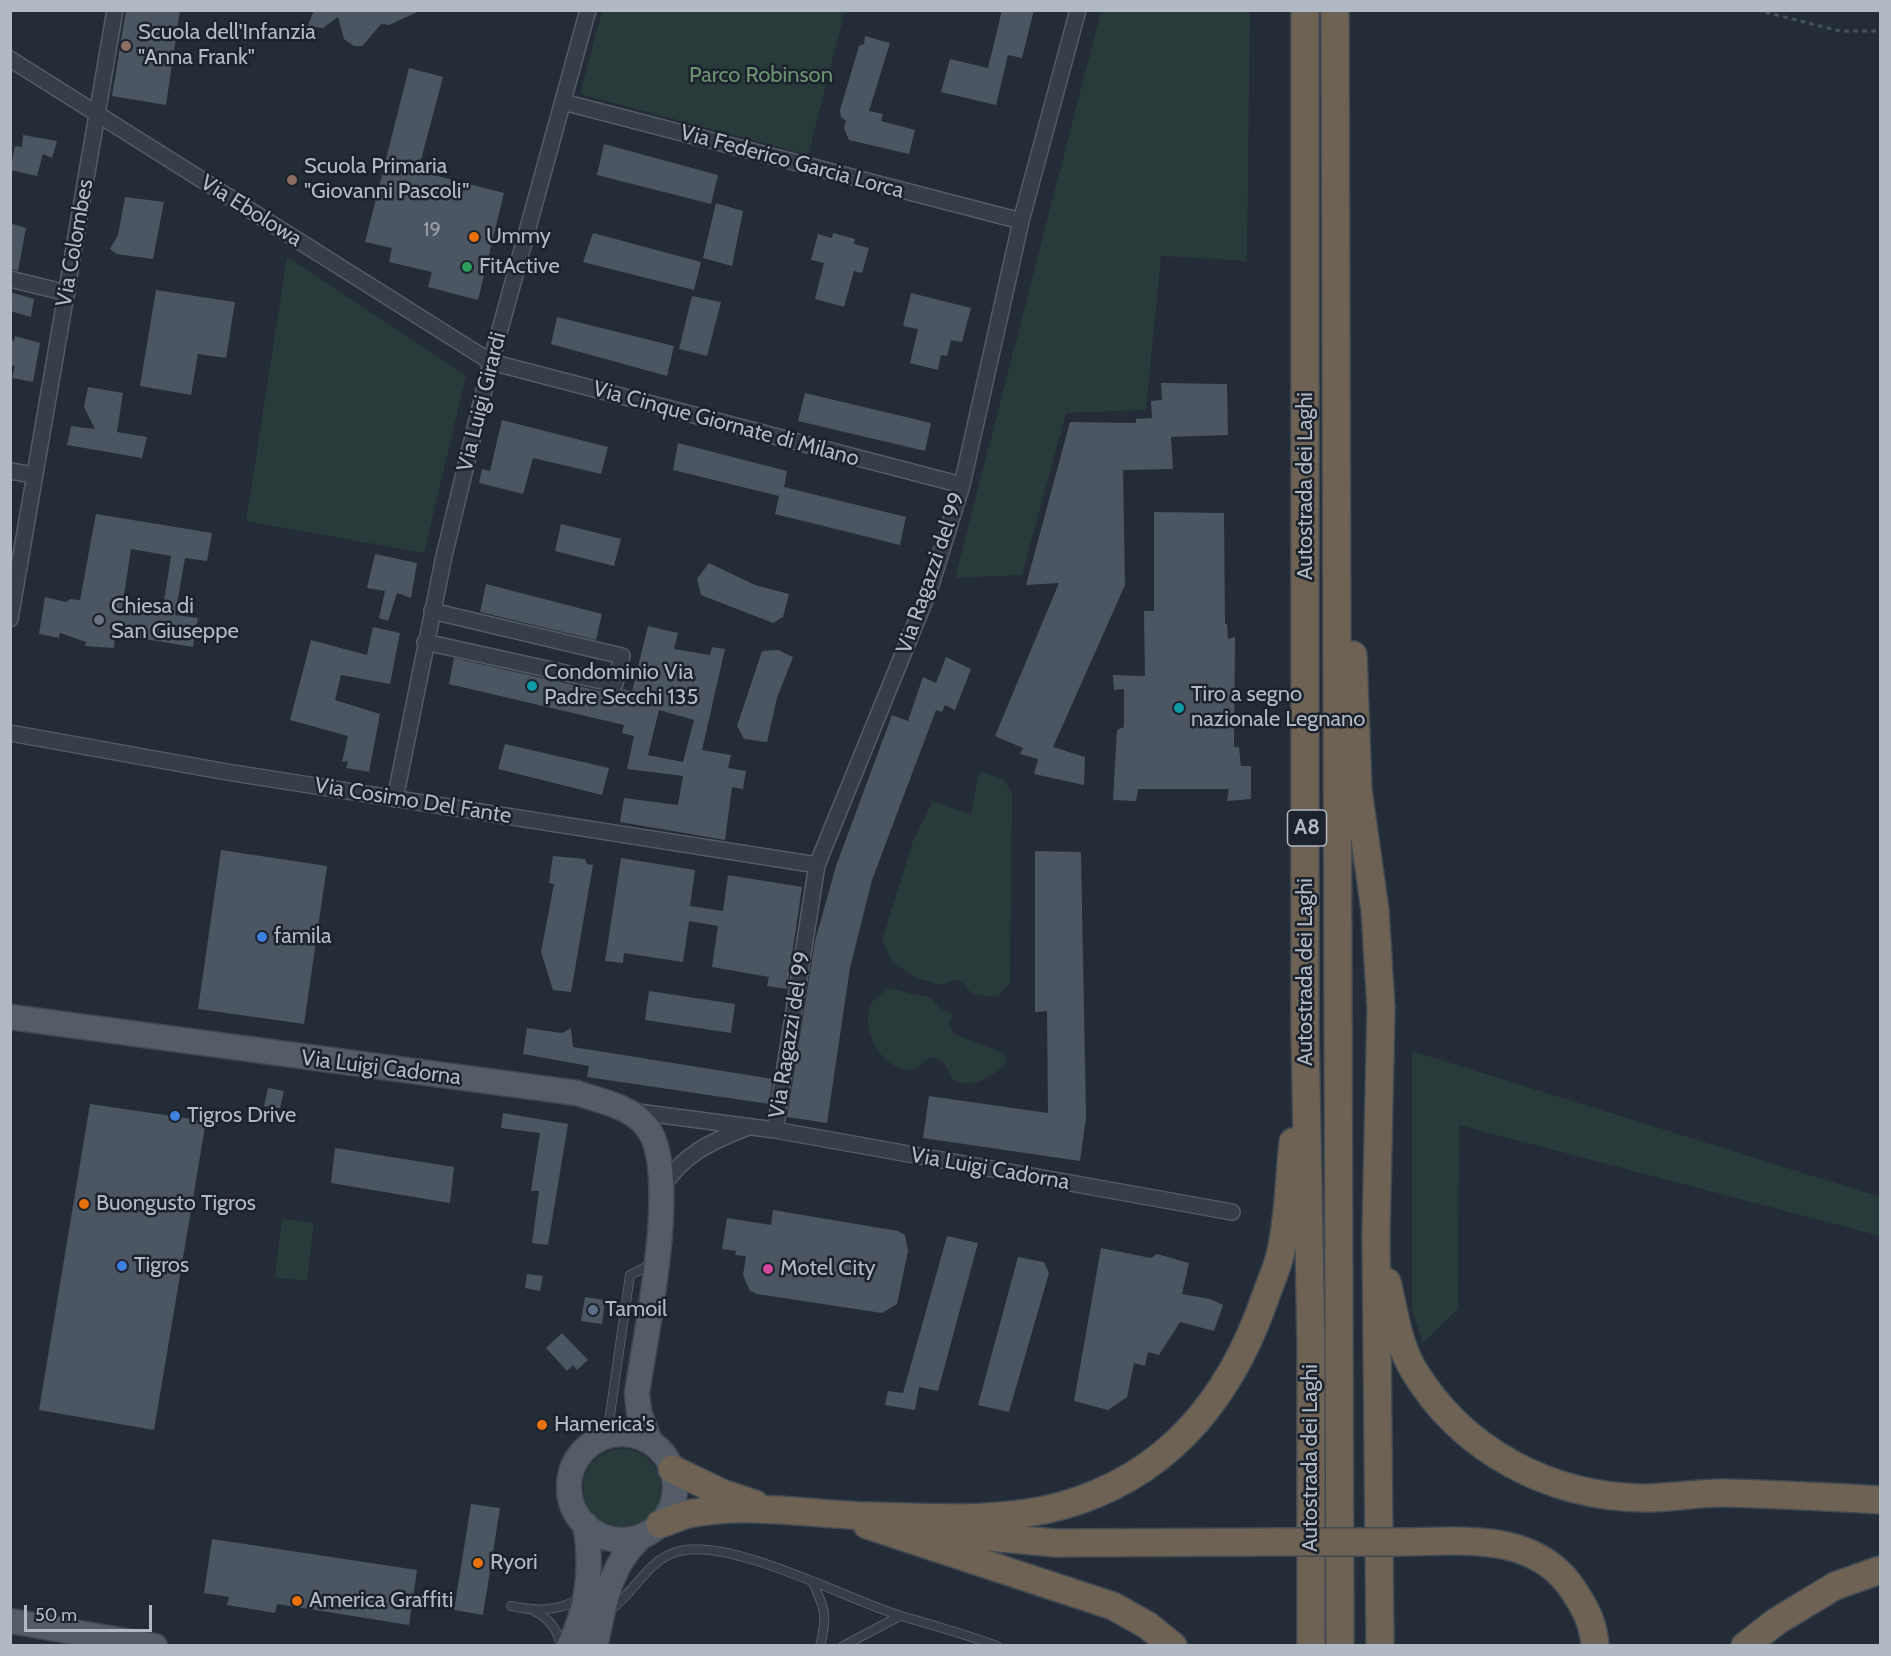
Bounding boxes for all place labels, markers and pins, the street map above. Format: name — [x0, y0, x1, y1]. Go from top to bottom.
place label: Scuola dell'Infanzia "Anna Frank" — [138, 20, 316, 72]
marker: Scuola dell'Infanzia "Anna Frank" — [119, 39, 133, 53]
place label: Scuola Primaria "Giovanni Pascoli" — [304, 154, 469, 206]
marker: Scuola Primaria "Giovanni Pascoli" — [285, 173, 299, 187]
place label: Ummy — [486, 224, 551, 250]
marker: Ummy — [467, 230, 481, 244]
place label: FitActive — [479, 254, 560, 280]
marker: FitActive — [460, 260, 474, 274]
place label: Chiesa di San Giuseppe — [111, 594, 239, 646]
marker: Chiesa di San Giuseppe — [92, 613, 106, 627]
place label: Condominio Via Padre Secchi 135 — [544, 660, 698, 712]
marker: Condominio Via Padre Secchi 135 — [525, 679, 539, 693]
place label: Tiro a segno nazionale Legnano — [1191, 682, 1365, 734]
marker: Tiro a segno nazionale Legnano — [1172, 701, 1186, 715]
place label: famila — [274, 924, 331, 950]
marker: famila — [255, 930, 269, 944]
place label: Tigros Drive — [187, 1103, 296, 1129]
marker: Tigros Drive — [168, 1109, 182, 1123]
place label: Buongusto Tigros — [96, 1191, 256, 1217]
marker: Buongusto Tigros — [77, 1197, 91, 1211]
place label: Tigros — [134, 1253, 189, 1279]
place label: Motel City — [780, 1256, 876, 1282]
marker: Tigros — [115, 1259, 129, 1273]
marker: Motel City — [761, 1262, 775, 1276]
place label: Tamoil — [605, 1297, 667, 1323]
marker: Tamoil — [586, 1303, 600, 1317]
place label: Hamerica's — [554, 1412, 655, 1438]
marker: Hamerica's — [535, 1418, 549, 1432]
place label: Ryori — [490, 1550, 538, 1576]
marker: Ryori — [471, 1556, 485, 1570]
place label: America Graffiti — [309, 1588, 453, 1614]
marker: America Graffiti — [290, 1594, 304, 1608]

